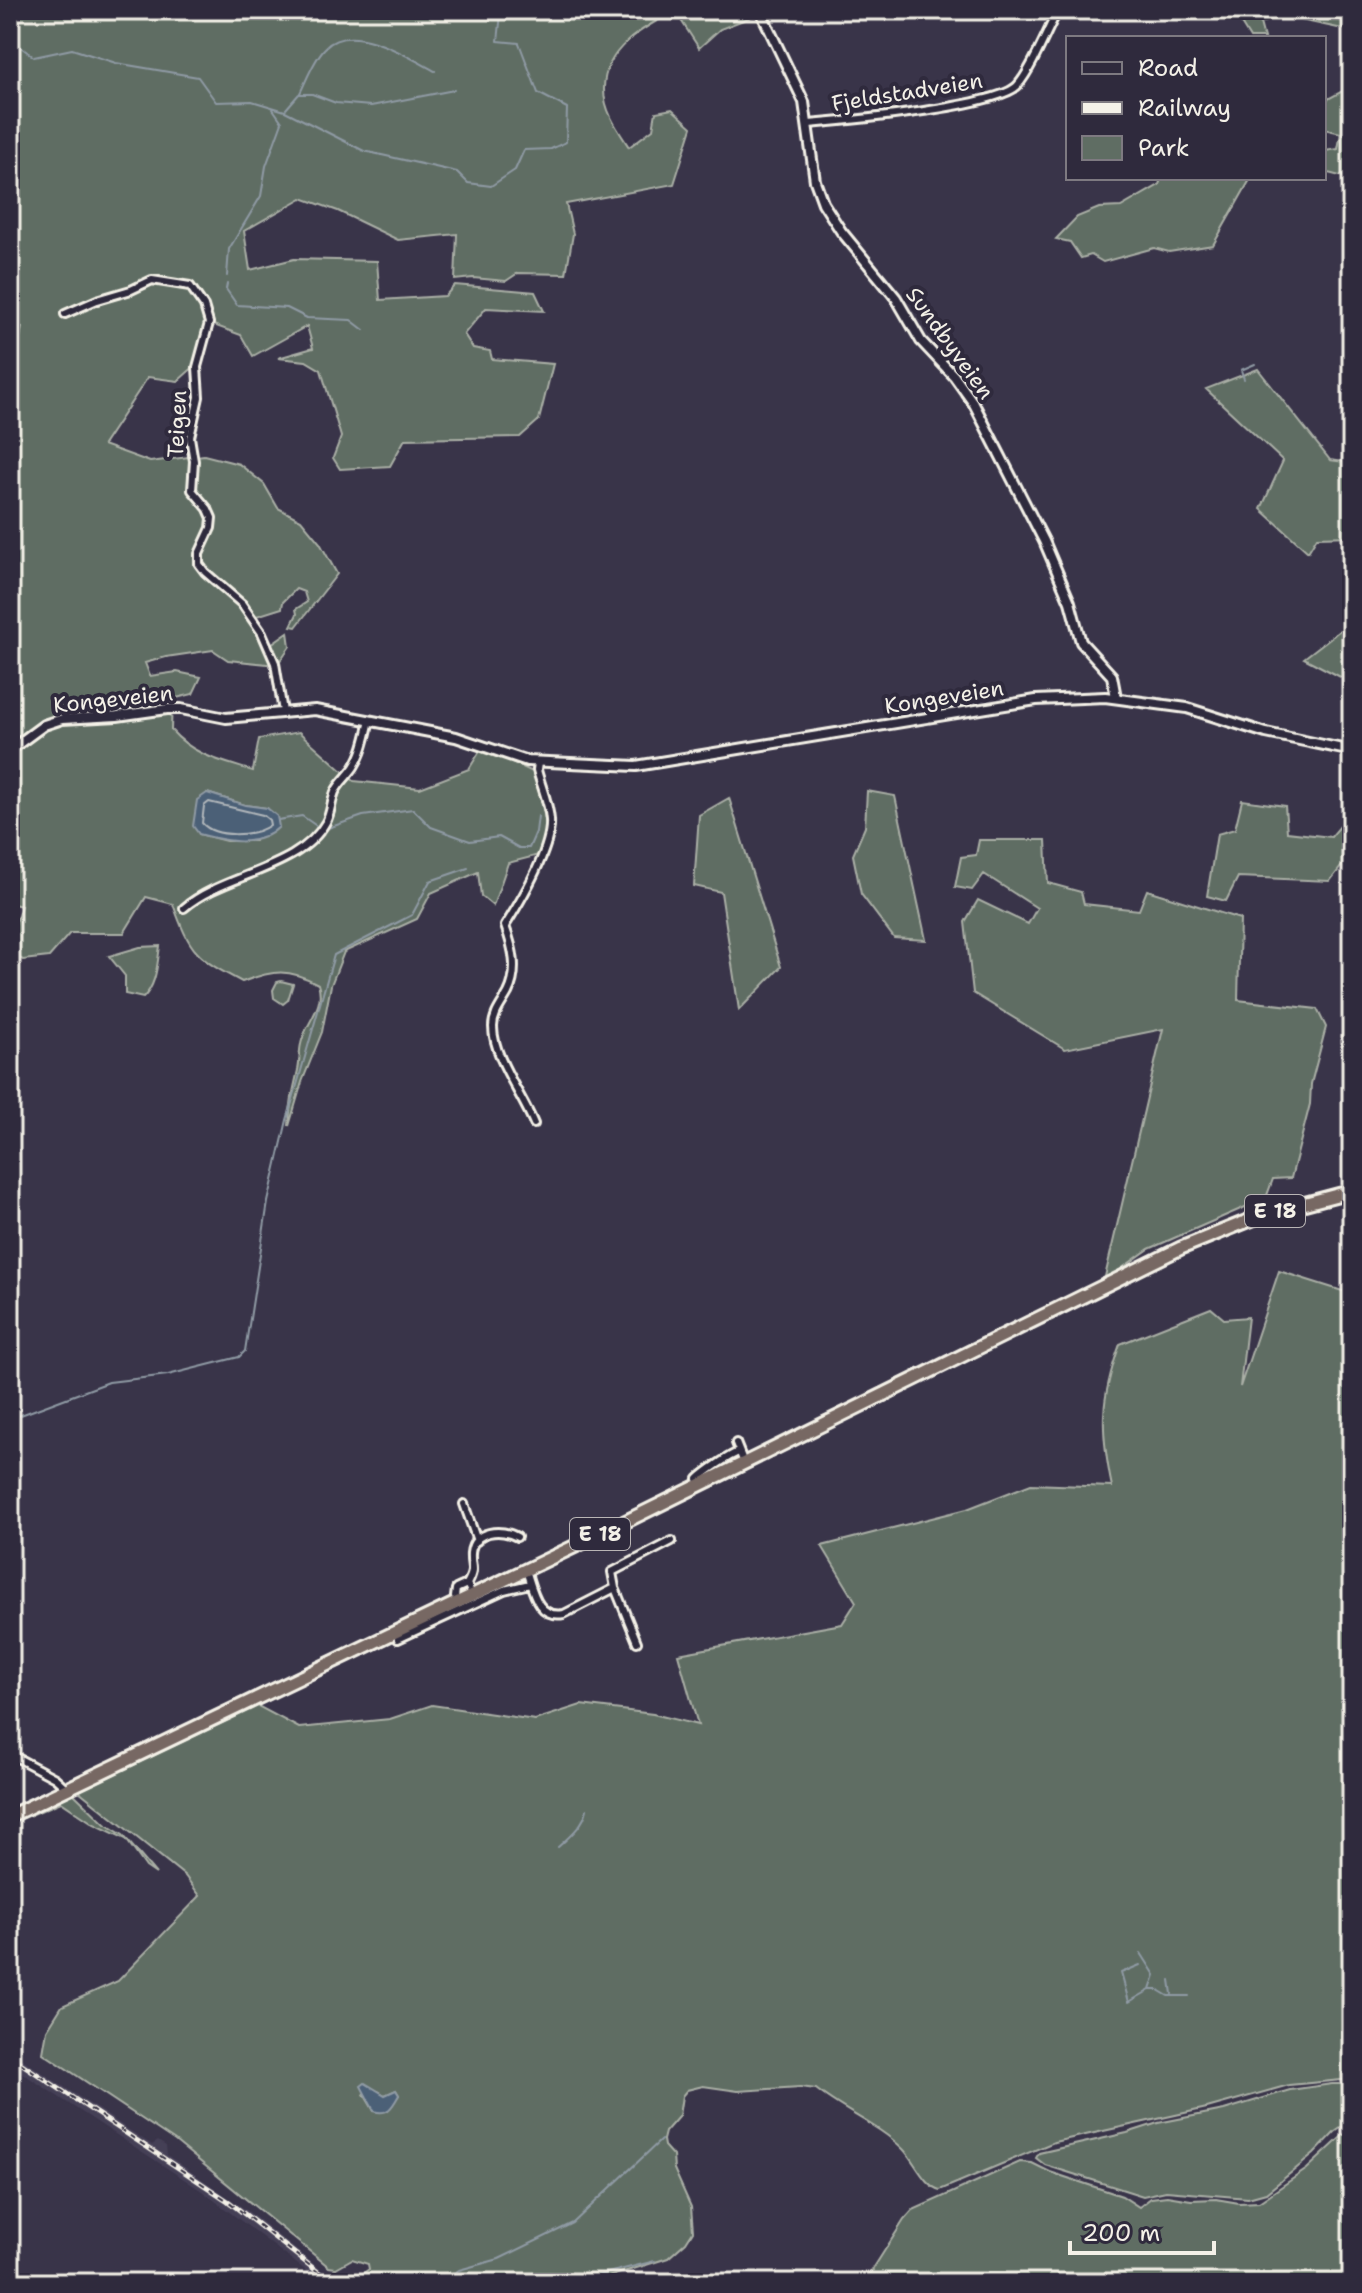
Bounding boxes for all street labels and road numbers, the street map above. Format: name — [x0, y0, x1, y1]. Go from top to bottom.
street label: Fjeldstadveien — [829, 66, 985, 118]
street label: Sundbyveien — [899, 281, 1001, 405]
street label: Teigen — [161, 389, 193, 459]
street label: Kongeveien — [882, 673, 1006, 721]
street label: Kongeveien — [52, 678, 174, 720]
road number: E 18 — [1245, 1195, 1305, 1227]
road number: E 18 — [570, 1518, 630, 1550]

